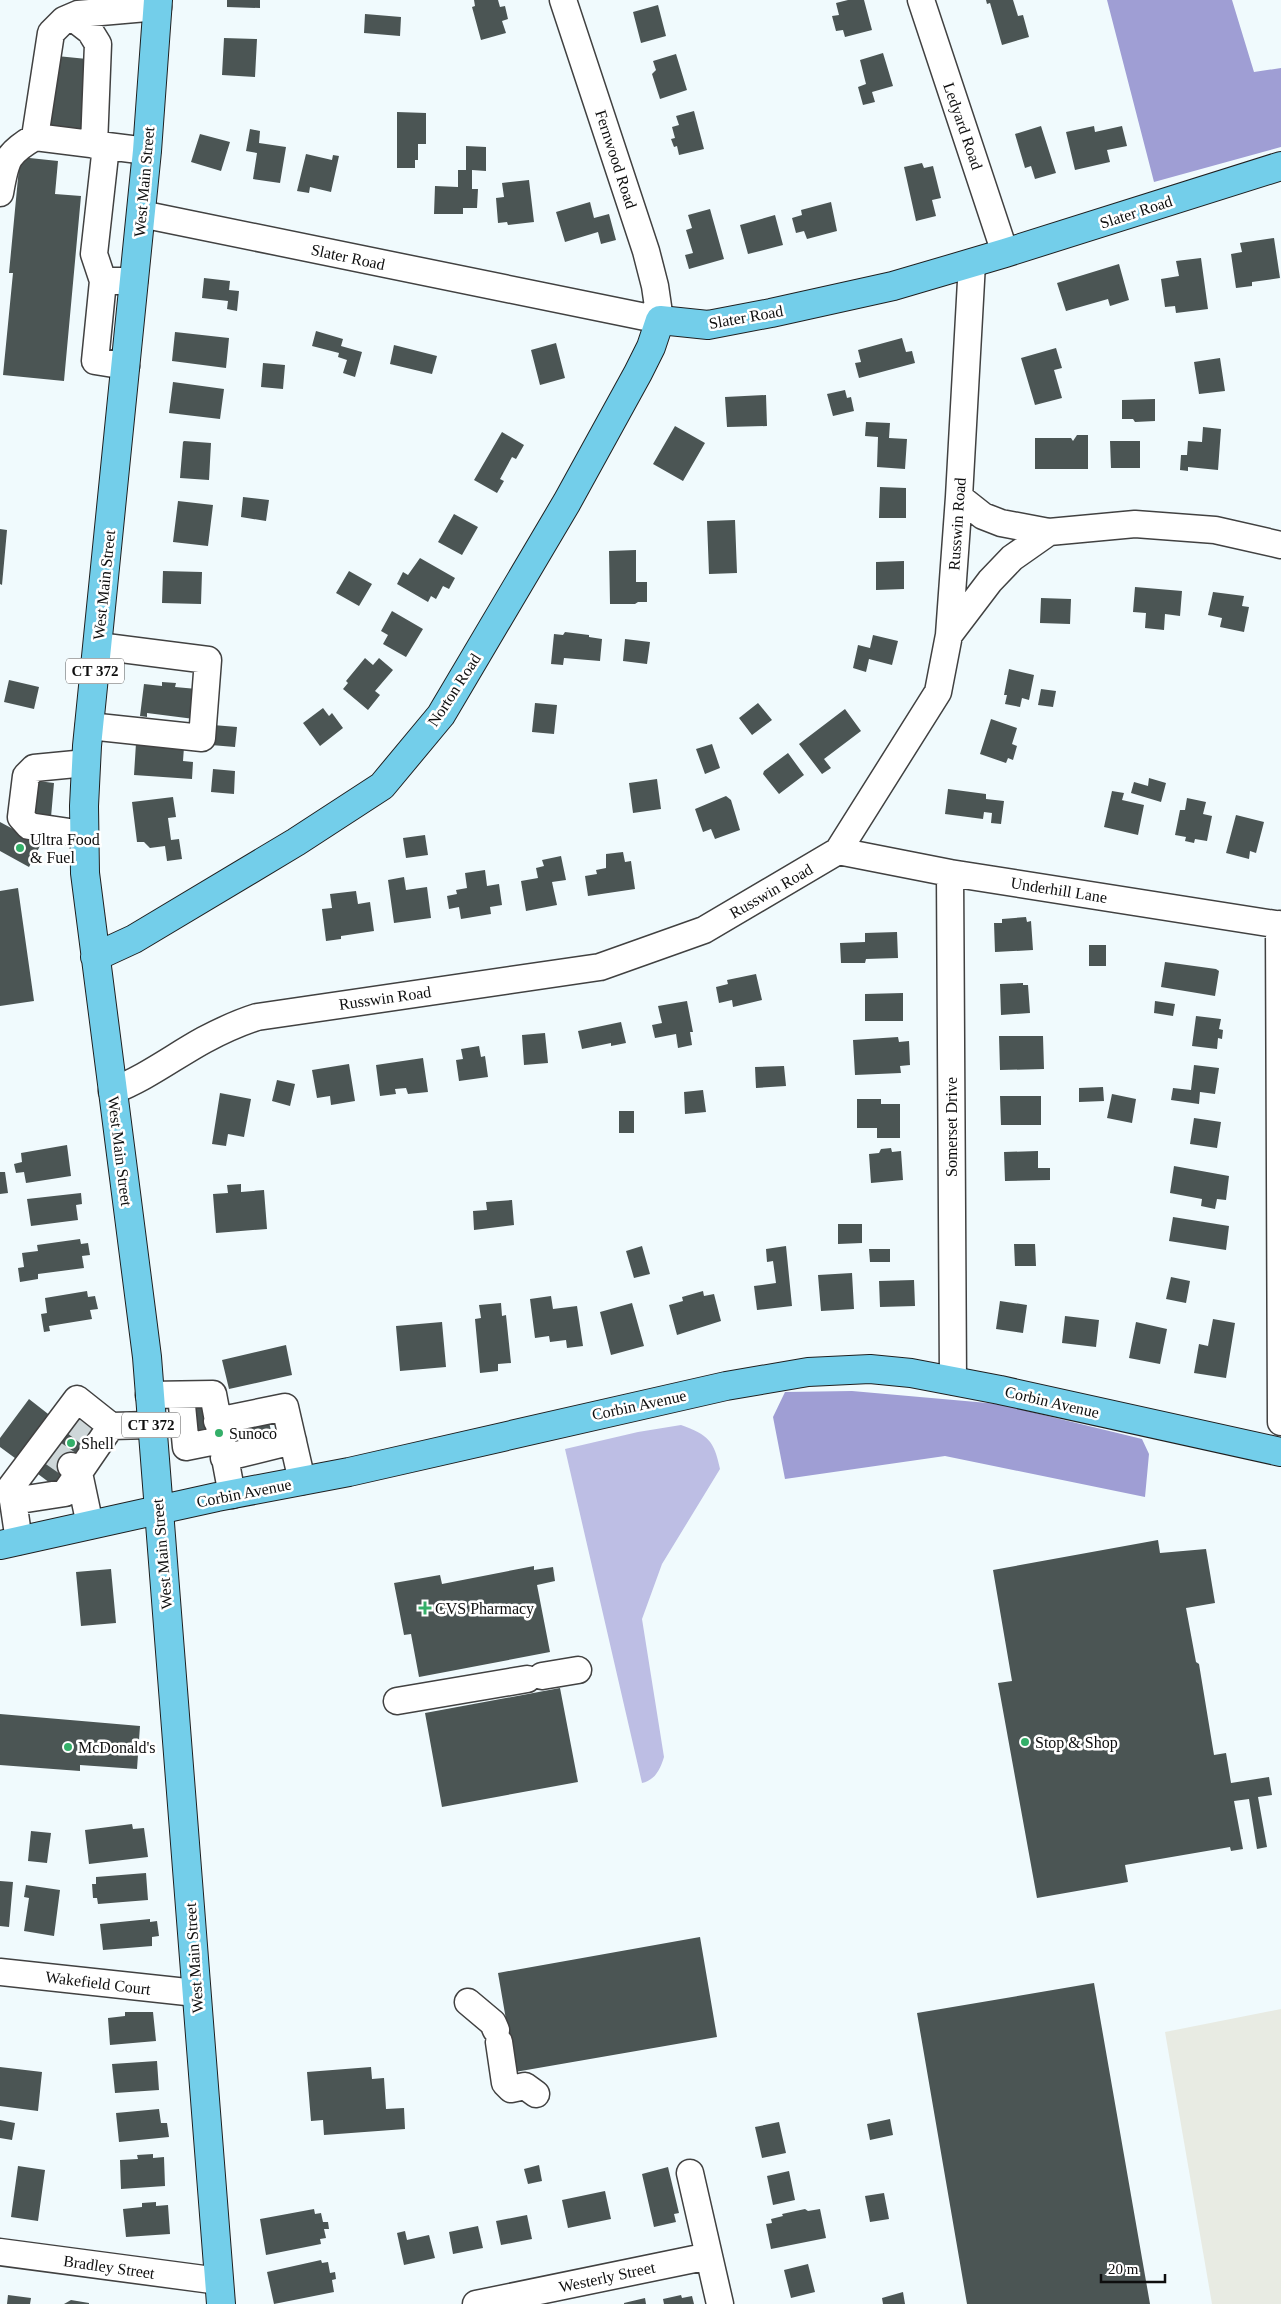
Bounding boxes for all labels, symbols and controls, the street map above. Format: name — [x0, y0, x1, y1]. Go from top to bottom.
street label: Ledyard Road — [939, 80, 986, 172]
street label: Fernwood Road — [592, 108, 640, 210]
street label: West Main Street — [131, 126, 157, 238]
street label: Slater Road — [1098, 192, 1174, 232]
street label: Slater Road — [310, 241, 386, 273]
street label: Slater Road — [708, 302, 784, 332]
street label: Russwin Road — [945, 477, 969, 571]
street label: West Main Street — [90, 529, 118, 641]
street label: Norton Road — [424, 651, 484, 729]
road number: CT 372 — [66, 658, 124, 684]
place label: Ultra Food & Fuel — [30, 831, 100, 866]
marker: Ultra Food & Fuel — [14, 842, 26, 854]
street label: Russwin Road — [727, 860, 815, 922]
street label: Underhill Lane — [1010, 874, 1108, 906]
street label: Russwin Road — [338, 983, 432, 1013]
street label: Somerset Drive — [943, 1077, 960, 1177]
street label: West Main Street — [105, 1095, 135, 1208]
street label: Corbin Avenue — [1003, 1383, 1101, 1421]
street label: Corbin Avenue — [590, 1387, 688, 1423]
road number: CT 372 — [122, 1412, 180, 1438]
place label: Sunoco — [229, 1425, 277, 1442]
marker: Sunoco — [213, 1427, 225, 1439]
place label: Shell — [81, 1435, 114, 1452]
marker: Shell — [65, 1437, 77, 1449]
street label: Corbin Avenue — [195, 1475, 293, 1511]
street label: West Main Street — [149, 1498, 175, 1610]
place label: CVS Pharmacy — [435, 1600, 534, 1618]
marker: CVS Pharmacy — [419, 1602, 431, 1614]
place label: Stop & Shop — [1035, 1734, 1118, 1752]
marker: Stop & Shop — [1019, 1736, 1031, 1748]
place label: McDonald's — [78, 1739, 156, 1756]
marker: McDonald's — [62, 1741, 74, 1753]
street label: West Main Street — [182, 1902, 206, 2014]
street label: Wakefield Court — [44, 1968, 152, 1998]
street label: Bradley Street — [62, 2252, 156, 2283]
scale bar — [1101, 2252, 1165, 2284]
street label: Westerly Street — [557, 2258, 657, 2296]
text: 20 m — [1108, 2261, 1139, 2277]

